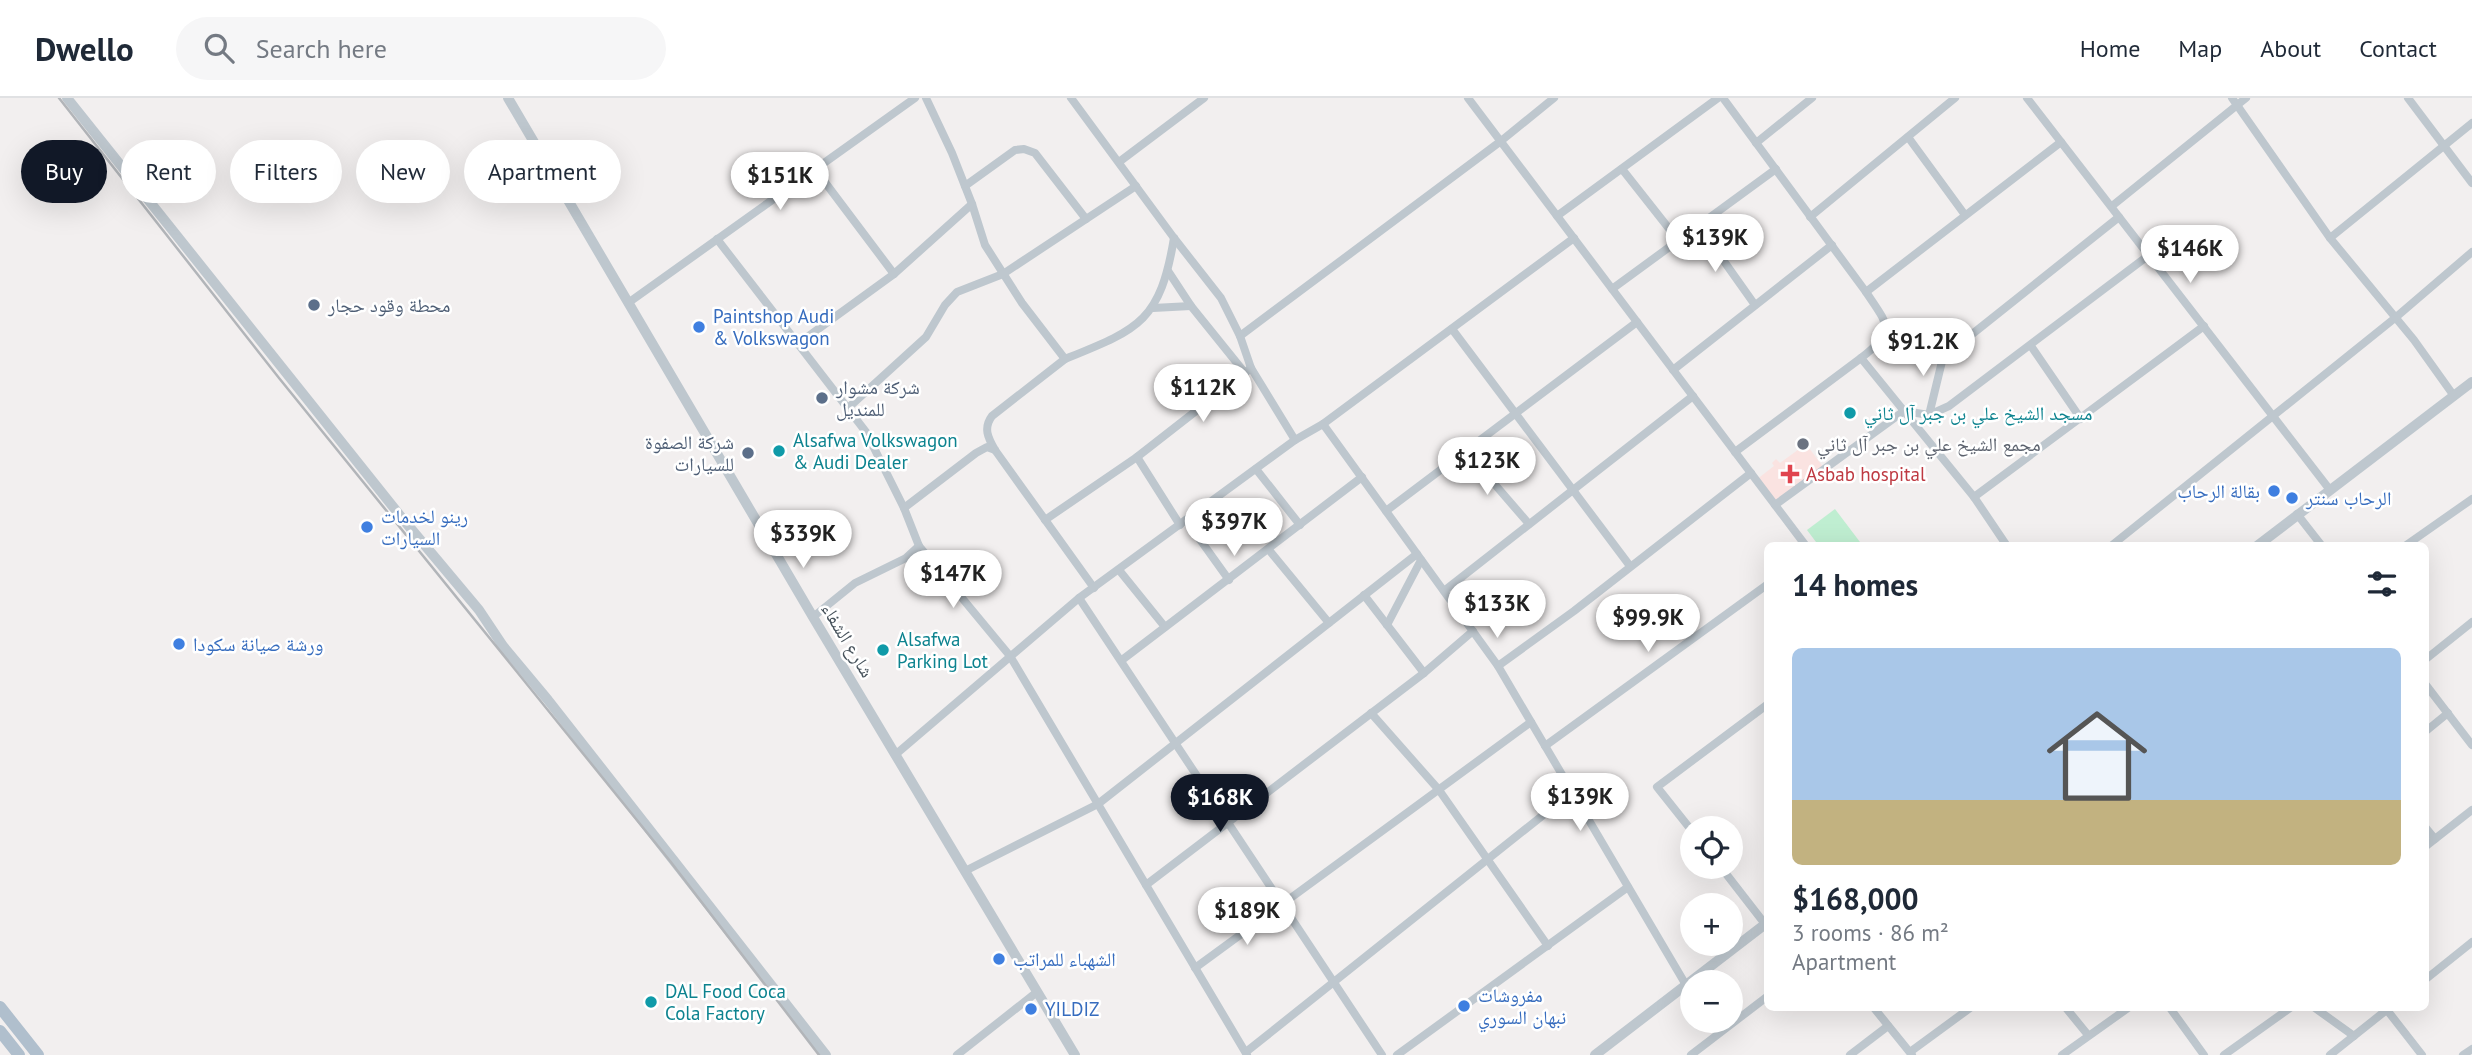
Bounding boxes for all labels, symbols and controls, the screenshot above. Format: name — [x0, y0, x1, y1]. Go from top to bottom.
search box — [176, 17, 666, 80]
text: Dwello — [35, 27, 134, 70]
icon: search — [200, 29, 238, 67]
text: Search here — [256, 32, 387, 65]
text: Home — [2080, 33, 2140, 64]
text: Map — [2178, 33, 2222, 64]
text: About — [2260, 33, 2321, 64]
text: Contact — [2359, 33, 2437, 64]
chip: Buy — [21, 140, 107, 203]
chip: Rent — [121, 140, 216, 203]
chip: Filters — [230, 140, 342, 203]
chip: New — [356, 140, 450, 203]
chip: Apartment — [464, 140, 621, 203]
pin: $151K — [731, 152, 829, 212]
text: $151K — [747, 160, 813, 189]
pin: $139K — [1666, 214, 1764, 274]
text: $139K — [1682, 222, 1748, 251]
pin: $146K — [2141, 226, 2239, 285]
text: $146K — [2157, 233, 2223, 262]
place label: محطة وقود حجار — [327, 293, 451, 317]
marker: محطة وقود حجار — [306, 297, 322, 313]
place label: Paintshop Audi & Volkswagon — [713, 304, 834, 350]
pin: $91.2K — [1866, 318, 1980, 378]
marker: Paintshop Audi & Volkswagon — [691, 319, 707, 335]
text: $91.2K — [1887, 326, 1959, 355]
pin: $112K — [1154, 364, 1252, 424]
text: $112K — [1170, 372, 1236, 401]
place label: شركة مشوار للمنديل — [835, 375, 920, 421]
marker: شركة مشوار للمنديل — [814, 390, 830, 406]
place label: مسجد الشيخ علي بن جبر آل ثاني — [1864, 401, 2092, 429]
marker: مسجد الشيخ علي بن جبر آل ثاني — [1842, 405, 1858, 421]
place label: Alsafwa Volkswagon & Audi Dealer — [793, 428, 958, 474]
place label: شركة الصفوة للسيارات — [645, 430, 734, 476]
place label: مجمع الشيخ علي بن جبر آل ثاني — [1817, 432, 2041, 460]
marker: مجمع الشيخ علي بن جبر آل ثاني — [1795, 436, 1811, 452]
pin: $123K — [1438, 438, 1536, 497]
marker: Alsafwa Volkswagon & Audi Dealer — [771, 443, 787, 459]
marker: شركة الصفوة للسيارات — [740, 445, 756, 461]
text: $123K — [1454, 445, 1520, 474]
place label: Asbab hospital — [1806, 462, 1926, 486]
marker: Asbab hospital — [1780, 464, 1800, 484]
place label: بقالة الرحاب — [2177, 479, 2260, 503]
marker: بقالة الرحاب — [2266, 483, 2282, 499]
place label: الرحاب سنتر — [2305, 486, 2391, 510]
marker: الرحاب سنتر — [2284, 490, 2300, 506]
pin: $397K — [1185, 498, 1283, 558]
place label: رينو لخدمات السيارات — [381, 504, 468, 550]
text: $397K — [1201, 506, 1267, 535]
pin: $339K — [754, 510, 852, 570]
text: $339K — [770, 518, 836, 547]
marker: رينو لخدمات السيارات — [359, 519, 375, 535]
pin: $147K — [904, 550, 1002, 610]
text: $147K — [920, 558, 986, 587]
text: 14 homes — [1792, 565, 1918, 604]
icon: filters — [2363, 565, 2401, 603]
pin: $133K — [1448, 580, 1546, 640]
text: $133K — [1464, 588, 1530, 617]
pin: $99.9K — [1591, 594, 1705, 654]
street label: شارع الشفاء — [816, 598, 880, 682]
text: $99.9K — [1612, 602, 1684, 631]
place label: Alsafwa Parking Lot — [897, 627, 989, 673]
place label: ورشة صيانة سكودا — [193, 632, 323, 656]
marker: ورشة صيانة سكودا — [171, 636, 187, 652]
marker: Alsafwa Parking Lot — [875, 642, 891, 658]
icon: home — [2034, 693, 2160, 819]
pin: $168K — [1171, 774, 1269, 834]
pin: $139K — [1531, 774, 1629, 833]
text: $139K — [1547, 781, 1613, 810]
text: $168K — [1187, 782, 1253, 811]
map controls — [1680, 816, 1743, 1033]
button: locate — [1680, 816, 1743, 879]
text: $168,000 — [1792, 879, 1919, 918]
pin: $189K — [1198, 888, 1296, 947]
button: + — [1680, 893, 1743, 956]
text: $189K — [1214, 895, 1280, 924]
text: 3 rooms · 86 m² — [1792, 918, 1949, 947]
place label: الشهباء للمراتب — [1013, 947, 1116, 971]
text: Apartment — [1792, 947, 1896, 976]
marker: الشهباء للمراتب — [991, 951, 1007, 967]
button: − — [1680, 970, 1743, 1033]
place label: DAL Food Coca Cola Factory — [665, 979, 786, 1025]
place label: مفروشات نبهان السوري — [1478, 983, 1566, 1033]
marker: DAL Food Coca Cola Factory — [643, 994, 659, 1010]
place label: YILDIZ — [1045, 997, 1099, 1021]
marker: مفروشات نبهان السوري — [1456, 998, 1472, 1014]
marker: YILDIZ — [1023, 1001, 1039, 1017]

